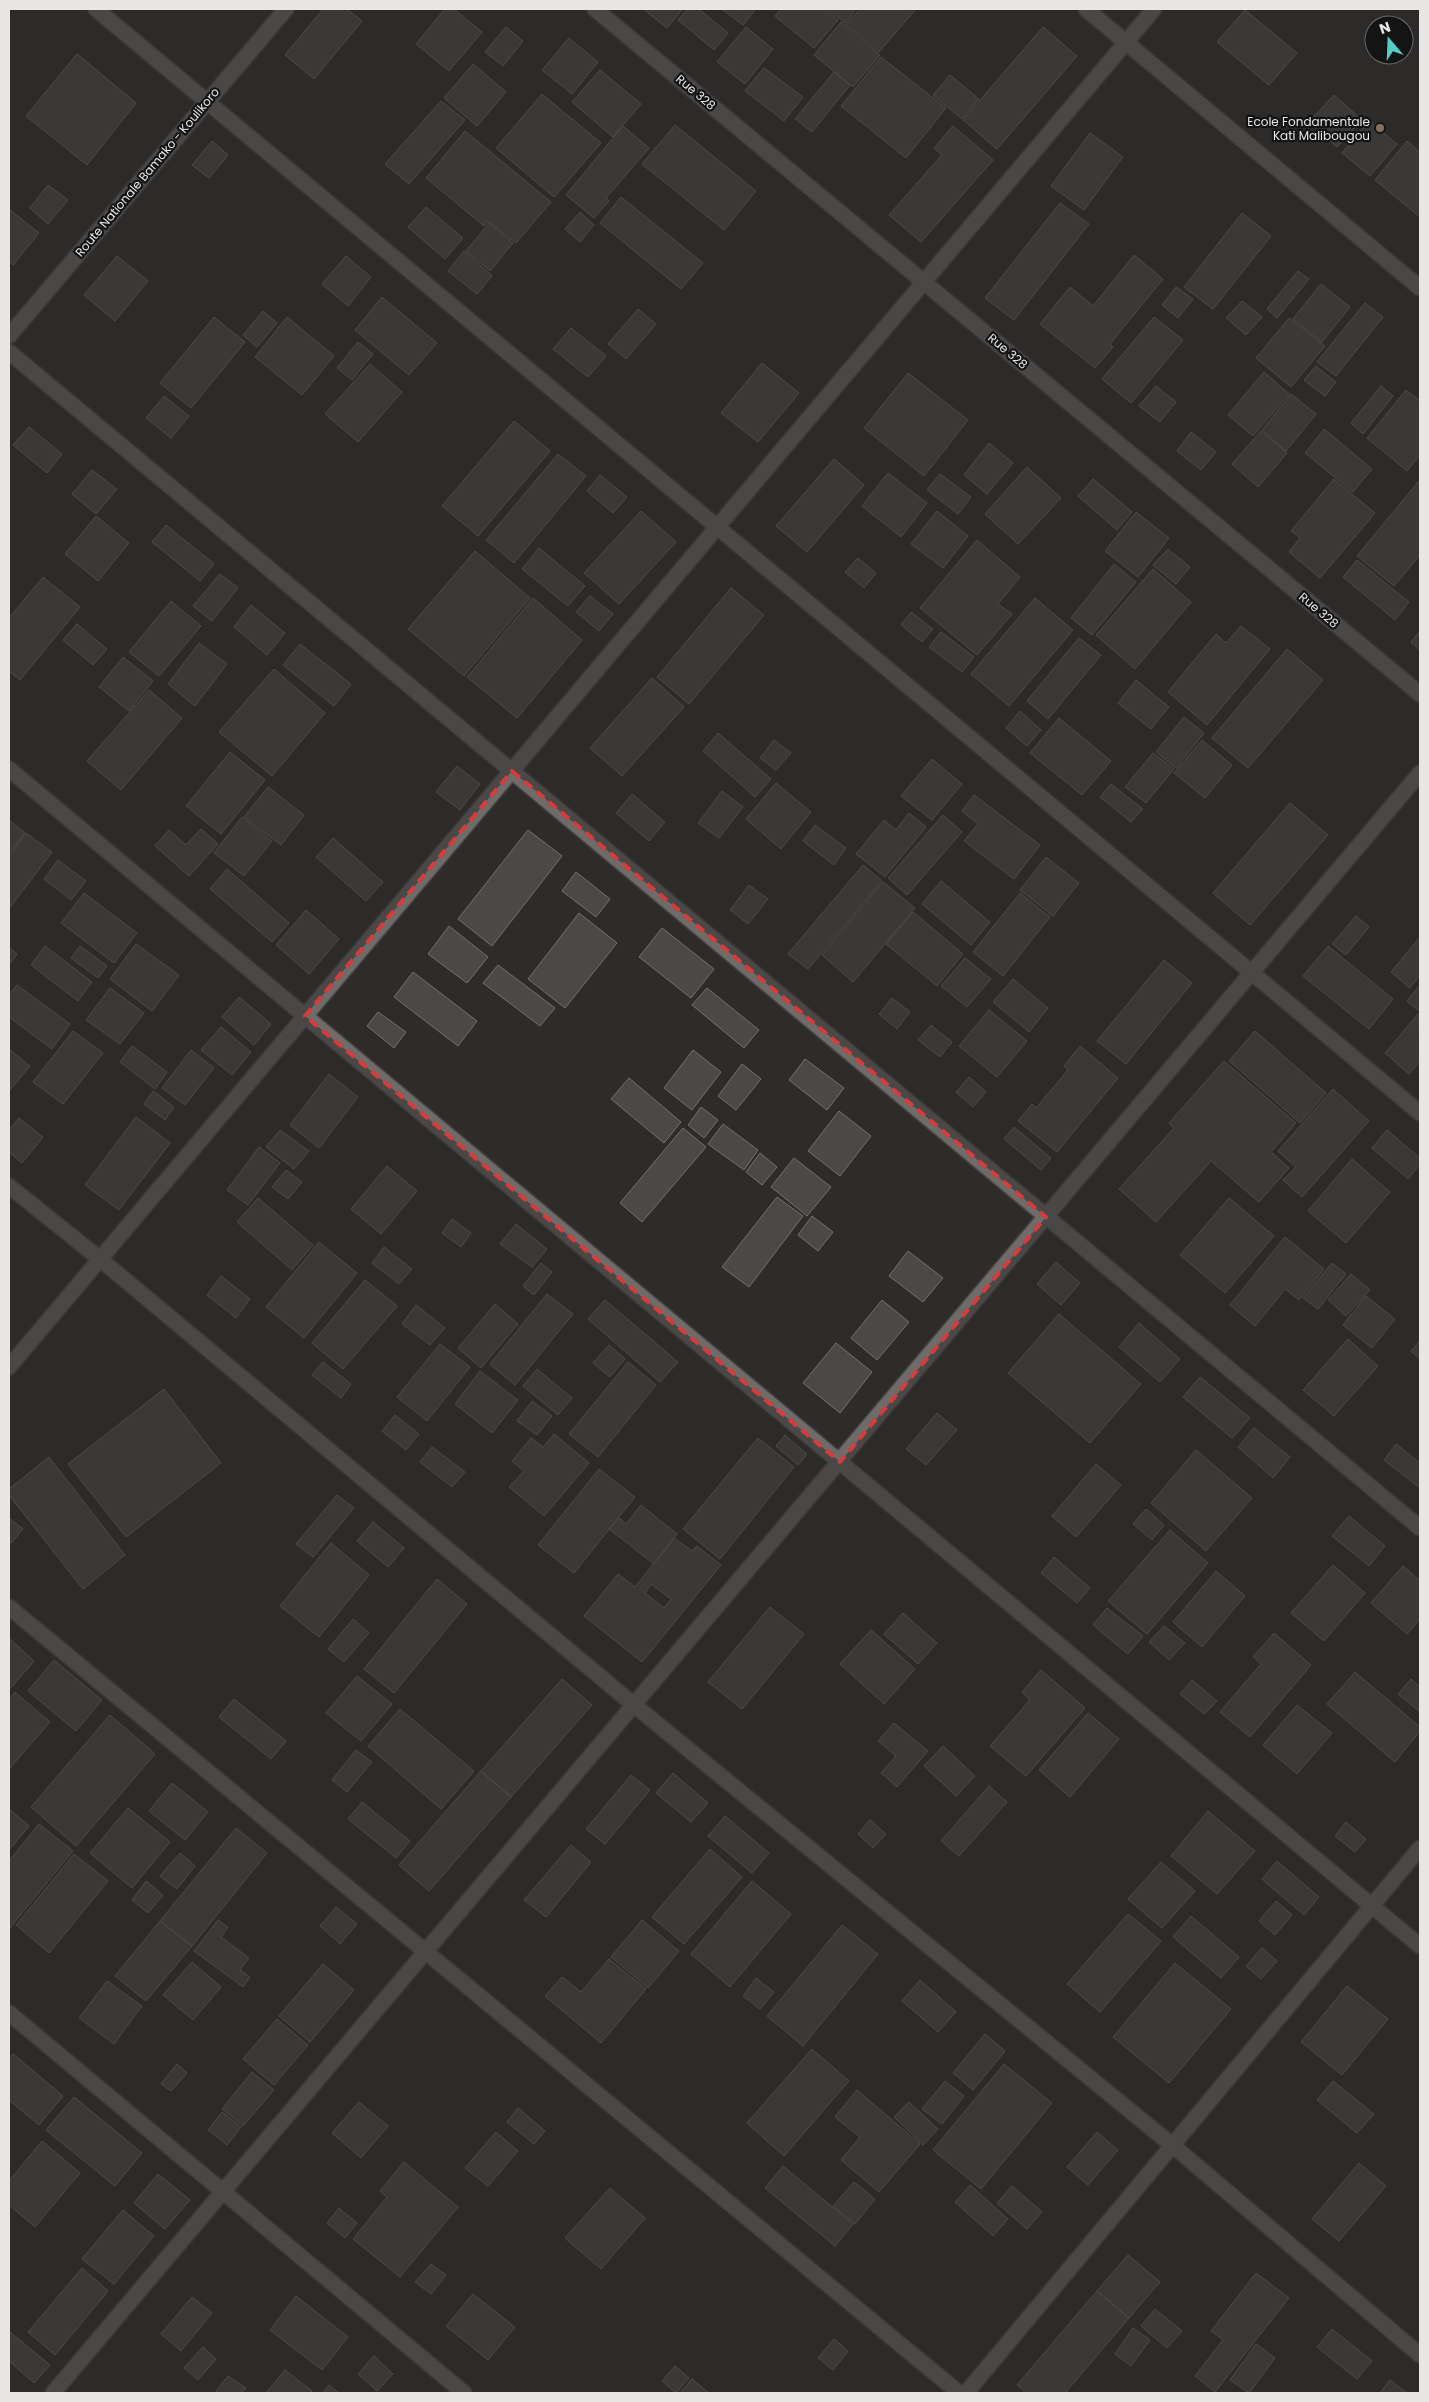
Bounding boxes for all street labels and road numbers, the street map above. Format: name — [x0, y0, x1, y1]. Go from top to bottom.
street label: Rue 328 — [672, 70, 720, 114]
street label: Route Nationale Bamako - Koulikoro — [71, 84, 223, 260]
street label: Rue 328 — [984, 329, 1032, 373]
street label: Rue 328 — [1295, 588, 1343, 632]

